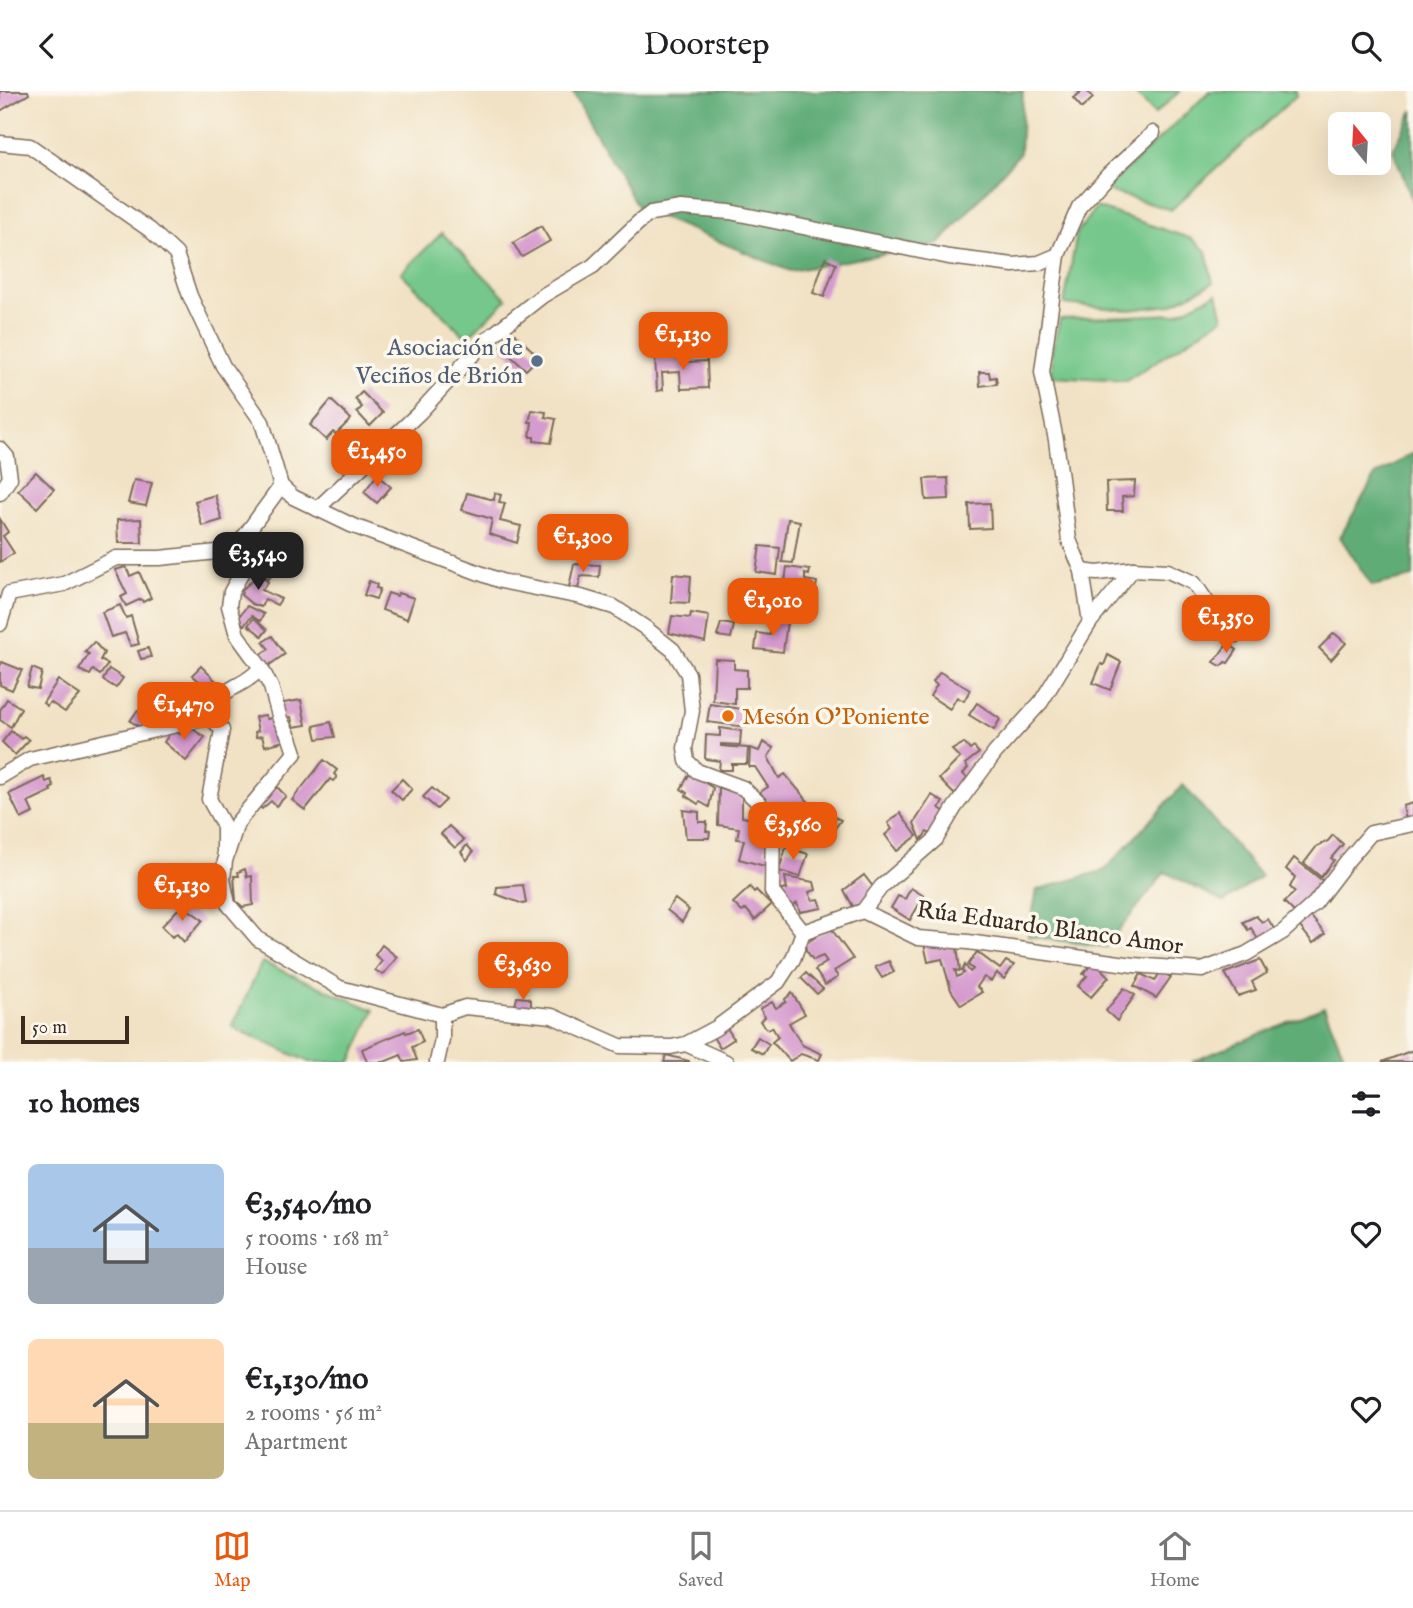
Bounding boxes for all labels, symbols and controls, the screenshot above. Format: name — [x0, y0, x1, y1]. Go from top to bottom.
text: Doorstep — [643, 25, 770, 66]
icon: back — [28, 27, 66, 65]
icon: search — [1347, 27, 1385, 65]
north arrow — [1328, 112, 1391, 175]
map controls — [1328, 112, 1391, 175]
pin: €1,130 — [626, 313, 740, 372]
text: €1,130 — [655, 320, 711, 349]
place label: Asociación de Veciños de Brión — [355, 333, 523, 392]
marker: Asociación de Veciños de Brión — [529, 353, 545, 369]
pin: €1,450 — [320, 429, 434, 489]
text: €1,450 — [347, 437, 407, 466]
pin: €1,300 — [526, 515, 640, 574]
text: €1,300 — [553, 522, 613, 551]
pin: €3,540 — [201, 533, 315, 592]
text: €3,540 — [229, 540, 288, 569]
pin: €1,010 — [716, 579, 830, 638]
text: €1,010 — [743, 586, 803, 615]
pin: €1,350 — [1169, 595, 1283, 655]
text: €1,350 — [1198, 603, 1254, 632]
pin: €1,470 — [127, 683, 241, 742]
text: €1,470 — [153, 690, 215, 719]
place label: Mesón O'Poniente — [742, 702, 930, 733]
marker: Mesón O'Poniente — [720, 708, 736, 724]
pin: €3,560 — [736, 803, 850, 862]
text: €3,560 — [764, 810, 822, 839]
pin: €1,130 — [125, 863, 239, 923]
text: €1,130 — [154, 871, 210, 900]
street label: Rúa Eduardo Blanco Amor — [915, 894, 1185, 963]
pin: €3,630 — [466, 943, 580, 1002]
text: €3,630 — [494, 950, 552, 979]
scale bar — [21, 1013, 130, 1045]
text: 50 m — [32, 1016, 67, 1040]
text: 10 homes — [28, 1085, 140, 1123]
icon: filters — [1347, 1085, 1385, 1123]
text: €3,540/mo — [245, 1186, 371, 1224]
icon: home — [84, 1192, 168, 1276]
icon: heart — [1347, 1215, 1385, 1253]
text: 5 rooms · 168 m² — [245, 1224, 389, 1253]
text: House — [245, 1253, 307, 1282]
text: €1,130/mo — [245, 1361, 368, 1399]
icon: home — [84, 1367, 168, 1451]
icon: heart — [1347, 1390, 1385, 1428]
text: 2 rooms · 56 m² — [245, 1399, 382, 1428]
text: Apartment — [245, 1428, 348, 1457]
tab: Map — [213, 1527, 251, 1593]
tab: Saved — [678, 1527, 723, 1593]
tab: Home — [1150, 1527, 1200, 1593]

